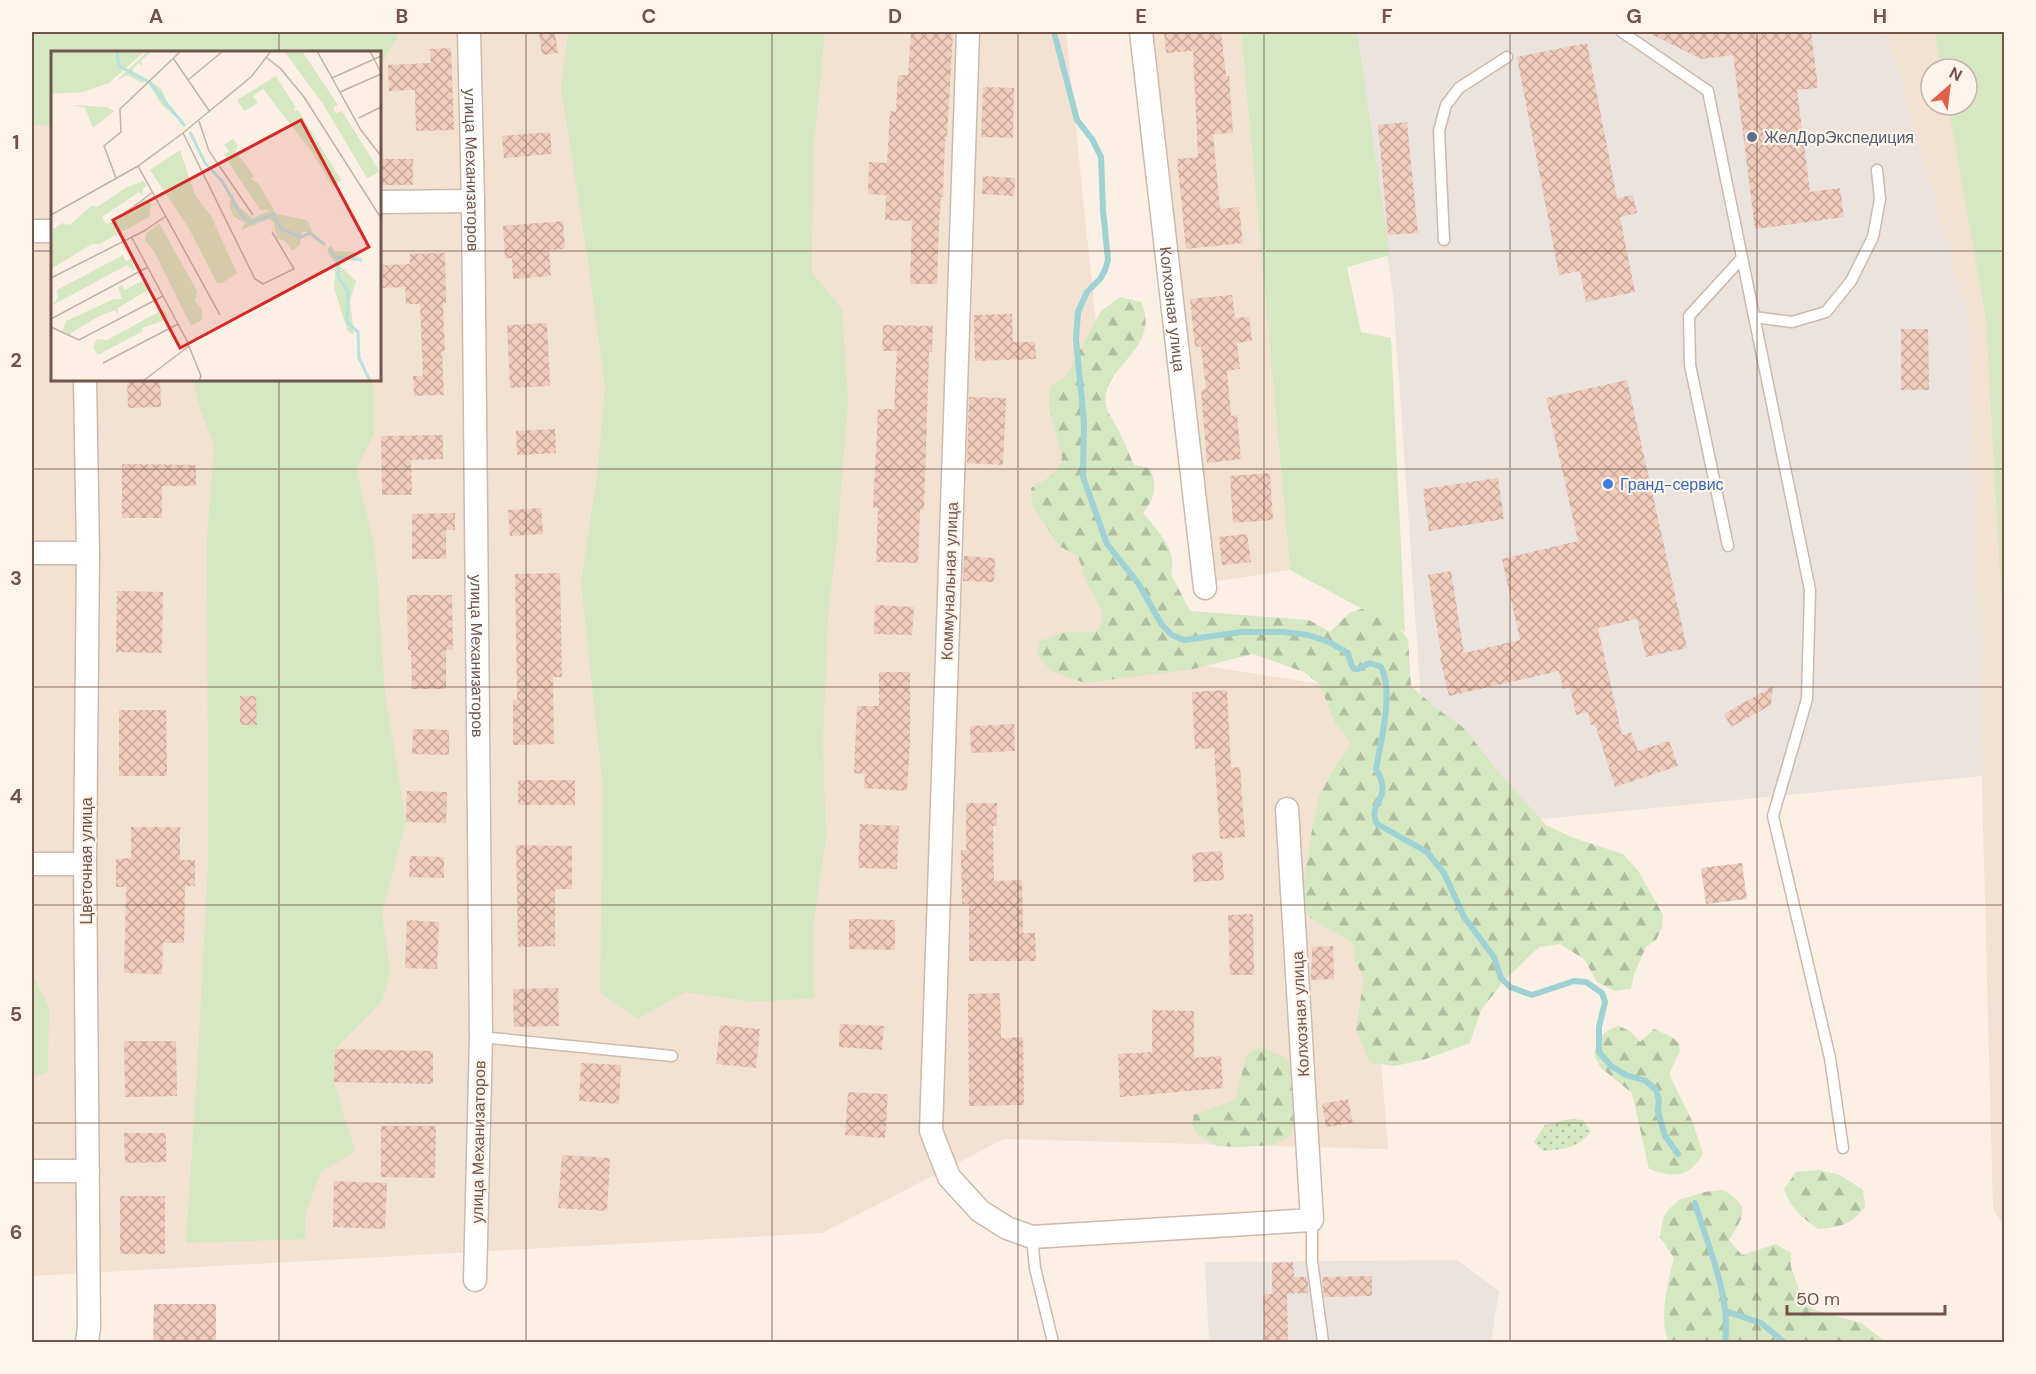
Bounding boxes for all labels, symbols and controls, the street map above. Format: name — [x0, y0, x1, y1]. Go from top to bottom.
text: A — [149, 3, 163, 29]
text: B — [396, 3, 408, 29]
text: C — [642, 3, 656, 29]
text: D — [888, 3, 902, 29]
text: E — [1135, 3, 1147, 29]
text: F — [1381, 3, 1393, 29]
text: G — [1626, 3, 1642, 29]
text: H — [1873, 3, 1887, 29]
inset map — [51, 51, 381, 381]
north arrow — [1919, 57, 1979, 117]
text: N — [1946, 62, 1966, 86]
street label: улица Механизаторов — [459, 88, 483, 252]
place label: ЖелДорЭкспедиция — [1764, 127, 1914, 148]
text: 1 — [12, 129, 20, 155]
marker: ЖелДорЭкспедиция — [1745, 130, 1759, 144]
street label: Колхозная улица — [1155, 246, 1190, 373]
text: 2 — [10, 347, 22, 373]
place label: Гранд-сервис — [1620, 474, 1724, 495]
marker: Гранд-сервис — [1601, 477, 1615, 491]
street label: Коммунальная улица — [936, 501, 963, 661]
text: 3 — [10, 565, 22, 591]
street label: улица Механизаторов — [466, 574, 488, 738]
text: 4 — [10, 783, 23, 809]
street label: Цветочная улица — [76, 797, 97, 925]
street label: Колхозная улица — [1287, 951, 1314, 1077]
text: 5 — [10, 1001, 22, 1027]
street label: улица Механизаторов — [467, 1060, 490, 1224]
text: 6 — [10, 1219, 22, 1245]
scale bar — [1787, 1278, 1944, 1316]
text: 50 m — [1796, 1287, 1840, 1311]

